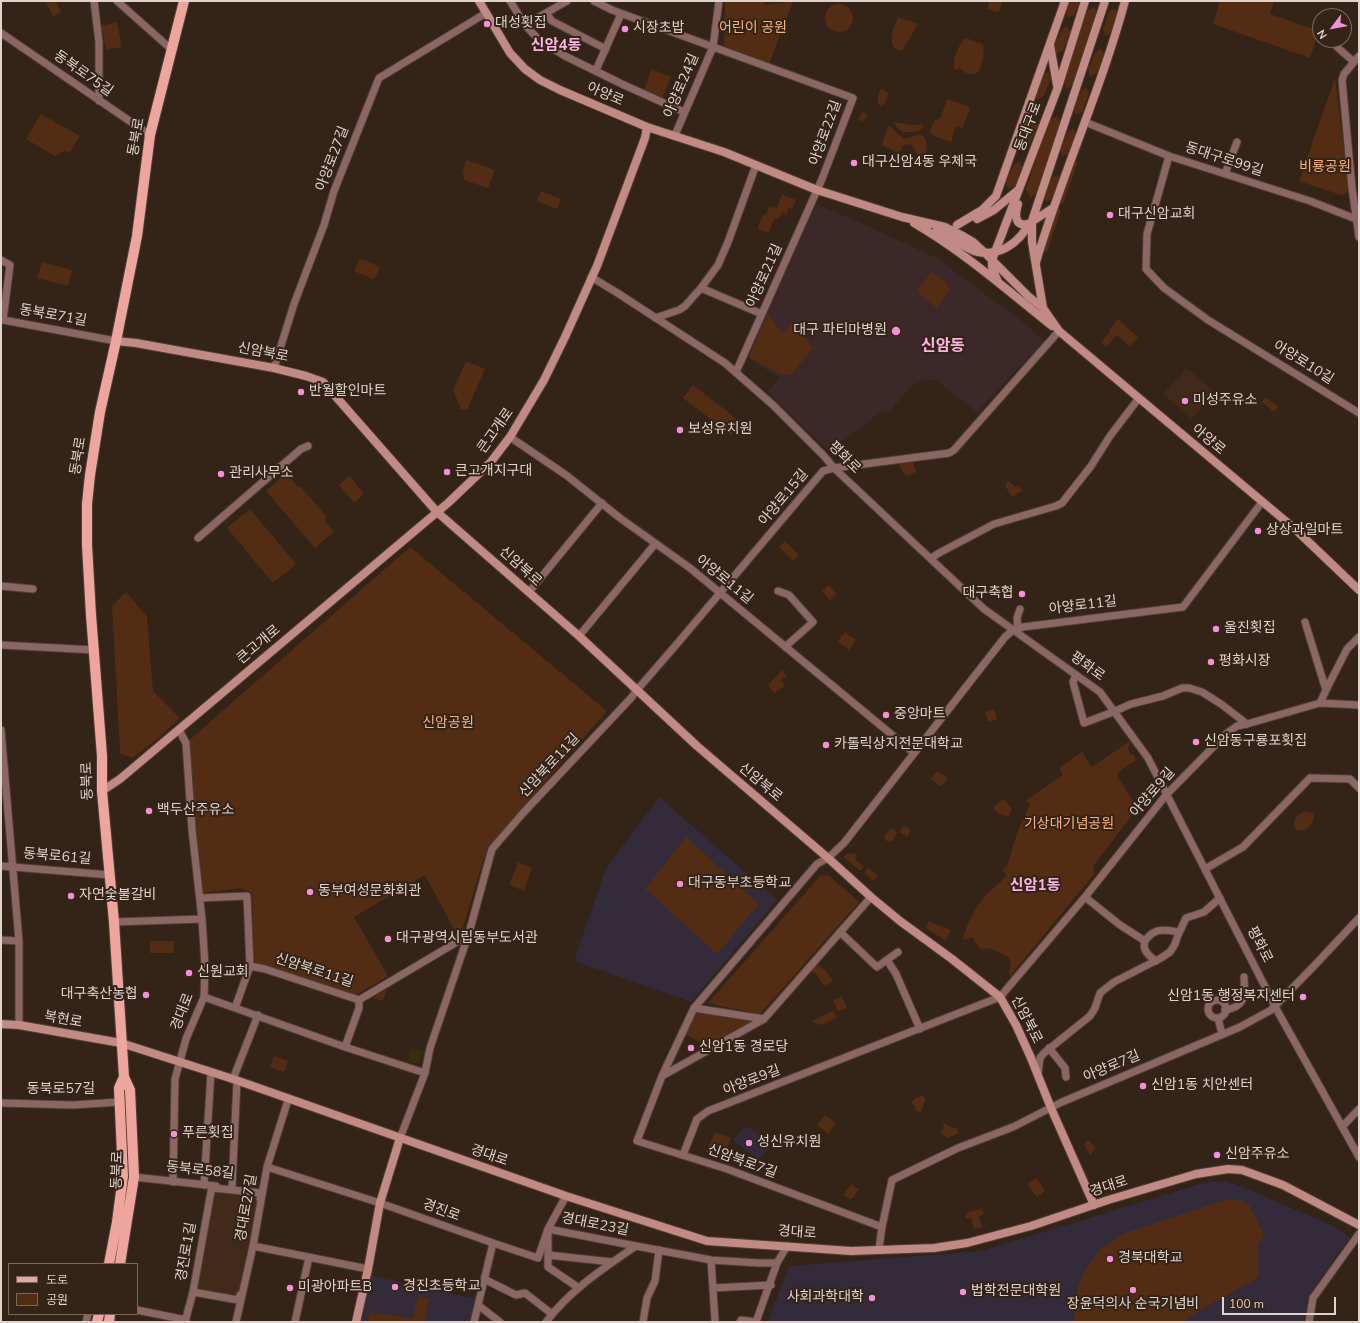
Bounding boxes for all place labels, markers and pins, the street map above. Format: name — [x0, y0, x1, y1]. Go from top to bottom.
place label: 대성횟집 — [495, 16, 547, 32]
marker: 대성횟집 — [482, 19, 492, 29]
place label: 시장초밥 — [633, 21, 685, 37]
marker: 시장초밥 — [620, 24, 630, 34]
place label: 대구신암4동 우체국 — [862, 155, 977, 171]
marker: 대구신암4동 우체국 — [849, 158, 859, 168]
place label: 대구신암교회 — [1118, 207, 1195, 223]
marker: 대구신암교회 — [1105, 210, 1115, 220]
place label: 대구 파티마병원 — [793, 323, 887, 339]
marker: 대구 파티마병원 — [890, 325, 902, 337]
place label: 반월할인마트 — [309, 384, 386, 400]
marker: 반월할인마트 — [296, 387, 306, 397]
place label: 미성주유소 — [1193, 393, 1257, 409]
marker: 미성주유소 — [1180, 396, 1190, 406]
place label: 보성유치원 — [688, 422, 752, 438]
marker: 보성유치원 — [675, 425, 685, 435]
place label: 큰고개지구대 — [455, 464, 532, 480]
place label: 관리사무소 — [229, 466, 293, 482]
marker: 큰고개지구대 — [442, 467, 452, 477]
marker: 관리사무소 — [216, 469, 226, 479]
place label: 상상과일마트 — [1266, 523, 1343, 539]
marker: 상상과일마트 — [1253, 526, 1263, 536]
place label: 대구축협 — [962, 586, 1014, 602]
marker: 대구축협 — [1017, 589, 1027, 599]
place label: 울진횟집 — [1224, 621, 1276, 637]
marker: 울진횟집 — [1211, 624, 1221, 634]
place label: 평화시장 — [1219, 654, 1271, 670]
marker: 평화시장 — [1206, 657, 1216, 667]
place label: 중앙마트 — [894, 707, 946, 723]
marker: 중앙마트 — [881, 710, 891, 720]
place label: 신암동구룡포횟집 — [1204, 734, 1307, 750]
place label: 카톨릭상지전문대학교 — [834, 737, 963, 753]
marker: 신암동구룡포횟집 — [1191, 737, 1201, 747]
marker: 카톨릭상지전문대학교 — [821, 740, 831, 750]
place label: 백두산주유소 — [157, 803, 234, 819]
marker: 백두산주유소 — [144, 806, 154, 816]
place label: 대구동부초등학교 — [688, 876, 791, 892]
marker: 대구동부초등학교 — [675, 879, 685, 889]
place label: 동부여성문화회관 — [318, 884, 421, 900]
marker: 동부여성문화회관 — [305, 887, 315, 897]
place label: 자연숯불갈비 — [79, 888, 156, 904]
marker: 자연숯불갈비 — [66, 891, 76, 901]
place label: 대구광역시립동부도서관 — [396, 931, 538, 947]
marker: 대구광역시립동부도서관 — [383, 934, 393, 944]
place label: 신원교회 — [197, 965, 249, 981]
marker: 신원교회 — [184, 968, 194, 978]
place label: 대구축산농협 — [61, 987, 138, 1003]
place label: 신암1동 행정복지센터 — [1167, 989, 1295, 1005]
marker: 대구축산농협 — [141, 990, 151, 1000]
marker: 신암1동 행정복지센터 — [1298, 992, 1308, 1002]
place label: 신암1동 경로당 — [699, 1040, 788, 1056]
marker: 신암1동 경로당 — [686, 1043, 696, 1053]
place label: 신암1동 치안센터 — [1151, 1078, 1253, 1094]
marker: 신암1동 치안센터 — [1138, 1081, 1148, 1091]
place label: 푸른횟집 — [182, 1126, 234, 1142]
marker: 푸른횟집 — [169, 1129, 179, 1139]
place label: 성신유치원 — [757, 1135, 821, 1151]
marker: 성신유치원 — [744, 1138, 754, 1148]
place label: 신암주유소 — [1225, 1147, 1289, 1163]
marker: 신암주유소 — [1212, 1150, 1222, 1160]
place label: 경북대학교 — [1118, 1251, 1182, 1267]
marker: 경북대학교 — [1105, 1254, 1115, 1264]
place label: 경진초등학교 — [403, 1279, 480, 1295]
place label: 미광아파트B — [298, 1280, 372, 1296]
marker: 경진초등학교 — [390, 1282, 400, 1292]
marker: 미광아파트B — [285, 1283, 295, 1293]
place label: 법학전문대학원 — [971, 1284, 1061, 1300]
marker: 장윤덕의사 순국기념비 — [1128, 1285, 1138, 1295]
marker: 법학전문대학원 — [958, 1287, 968, 1297]
place label: 사회과학대학 — [787, 1290, 864, 1306]
marker: 사회과학대학 — [867, 1293, 877, 1303]
place label: 장윤덕의사 순국기념비 — [1067, 1297, 1199, 1313]

